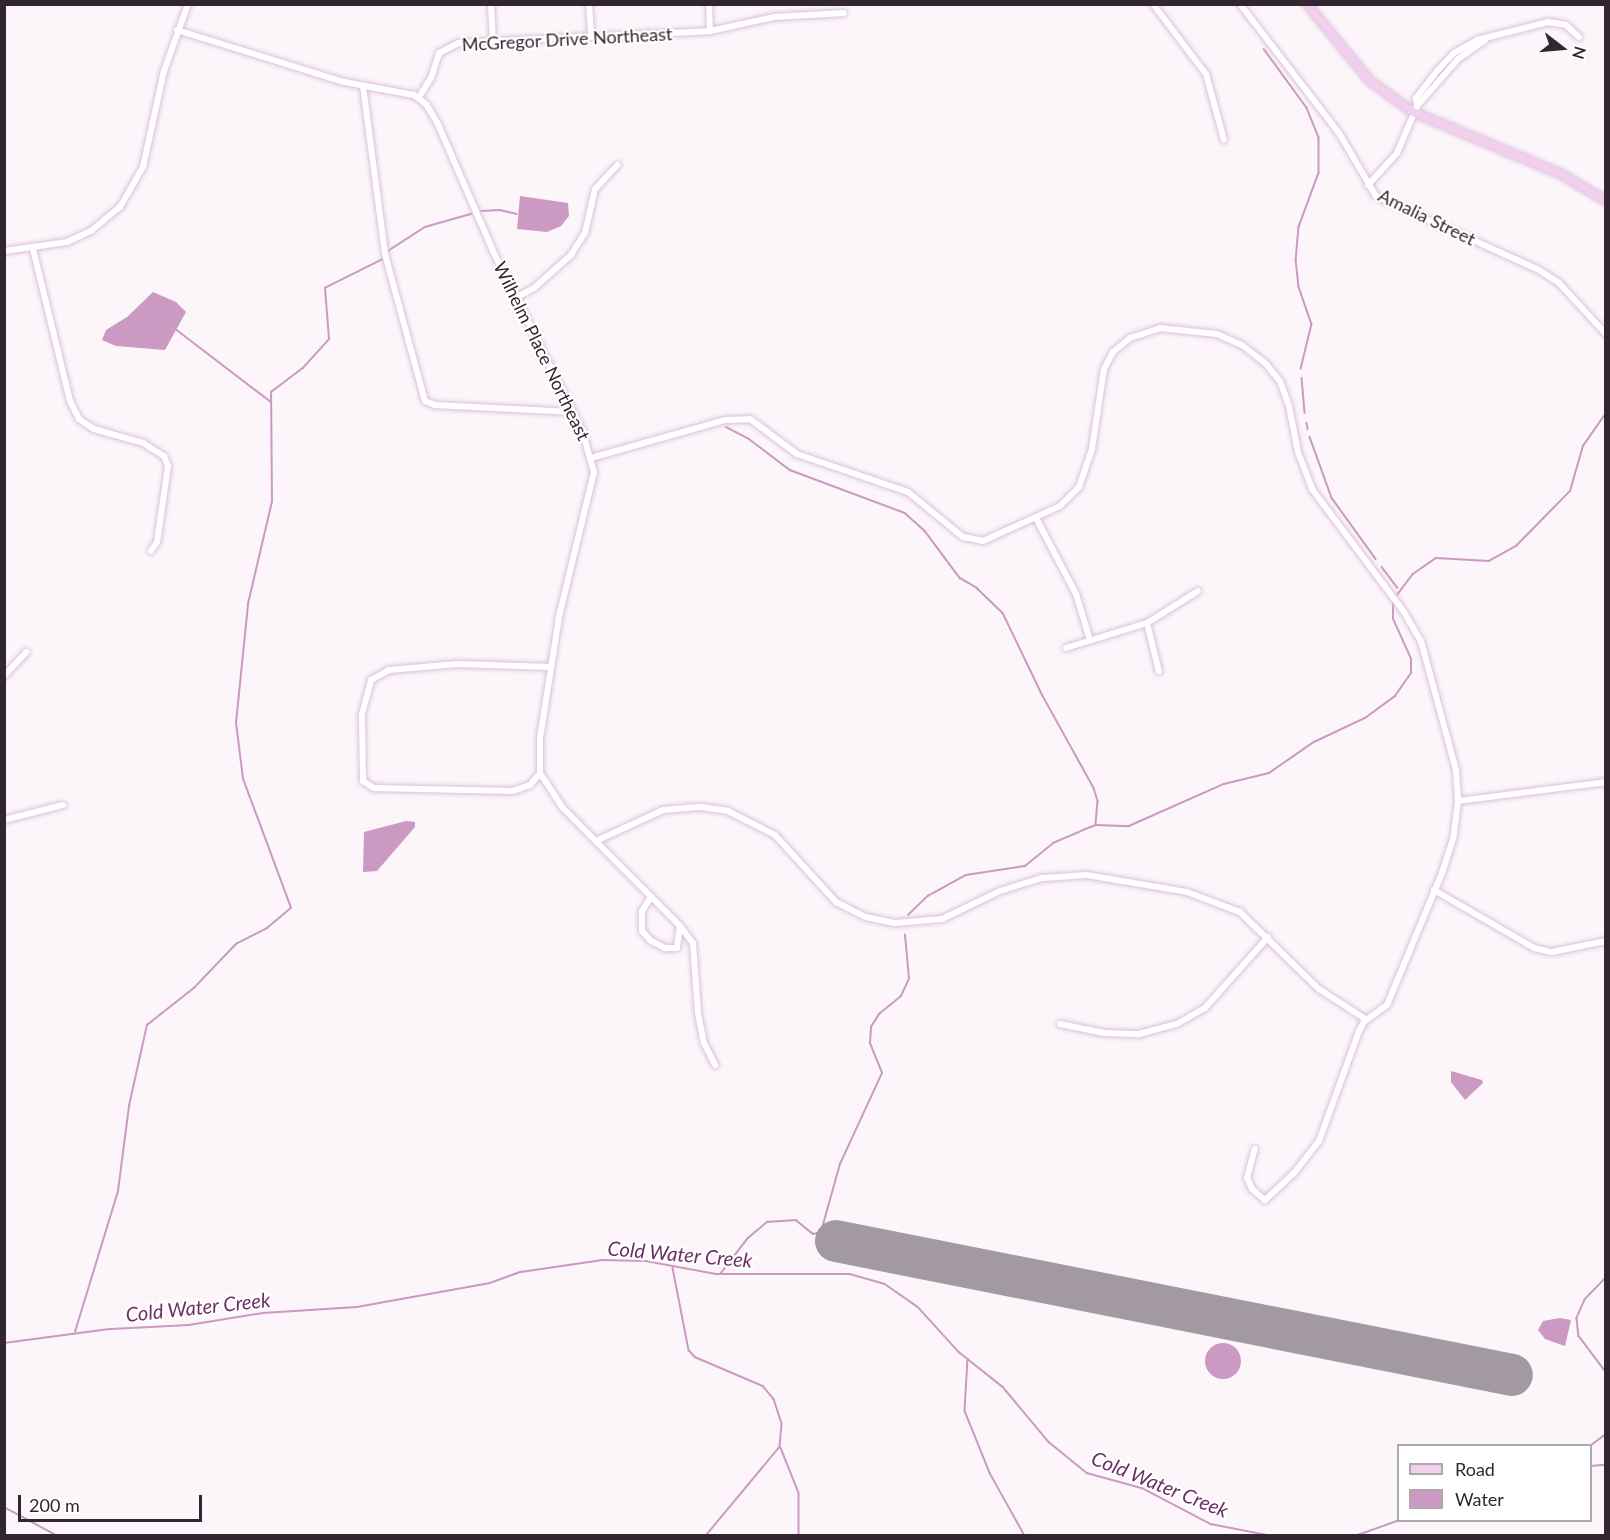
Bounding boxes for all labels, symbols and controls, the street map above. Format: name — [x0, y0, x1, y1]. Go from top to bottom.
north arrow — [1532, 18, 1592, 78]
street label: McGregor Drive Northeast — [461, 23, 673, 55]
text: N — [1569, 45, 1591, 62]
street label: Amalia Street — [1375, 184, 1479, 250]
street label: Wilhelm Place Northeast — [489, 258, 595, 444]
water label: Cold Water Creek — [606, 1236, 754, 1272]
water label: Cold Water Creek — [124, 1287, 272, 1327]
legend — [1397, 1444, 1592, 1522]
water label: Cold Water Creek — [1088, 1446, 1232, 1522]
text: Road — [1455, 1458, 1495, 1480]
scale bar — [21, 1483, 206, 1521]
text: Water — [1455, 1488, 1504, 1510]
text: 200 m — [29, 1494, 80, 1516]

